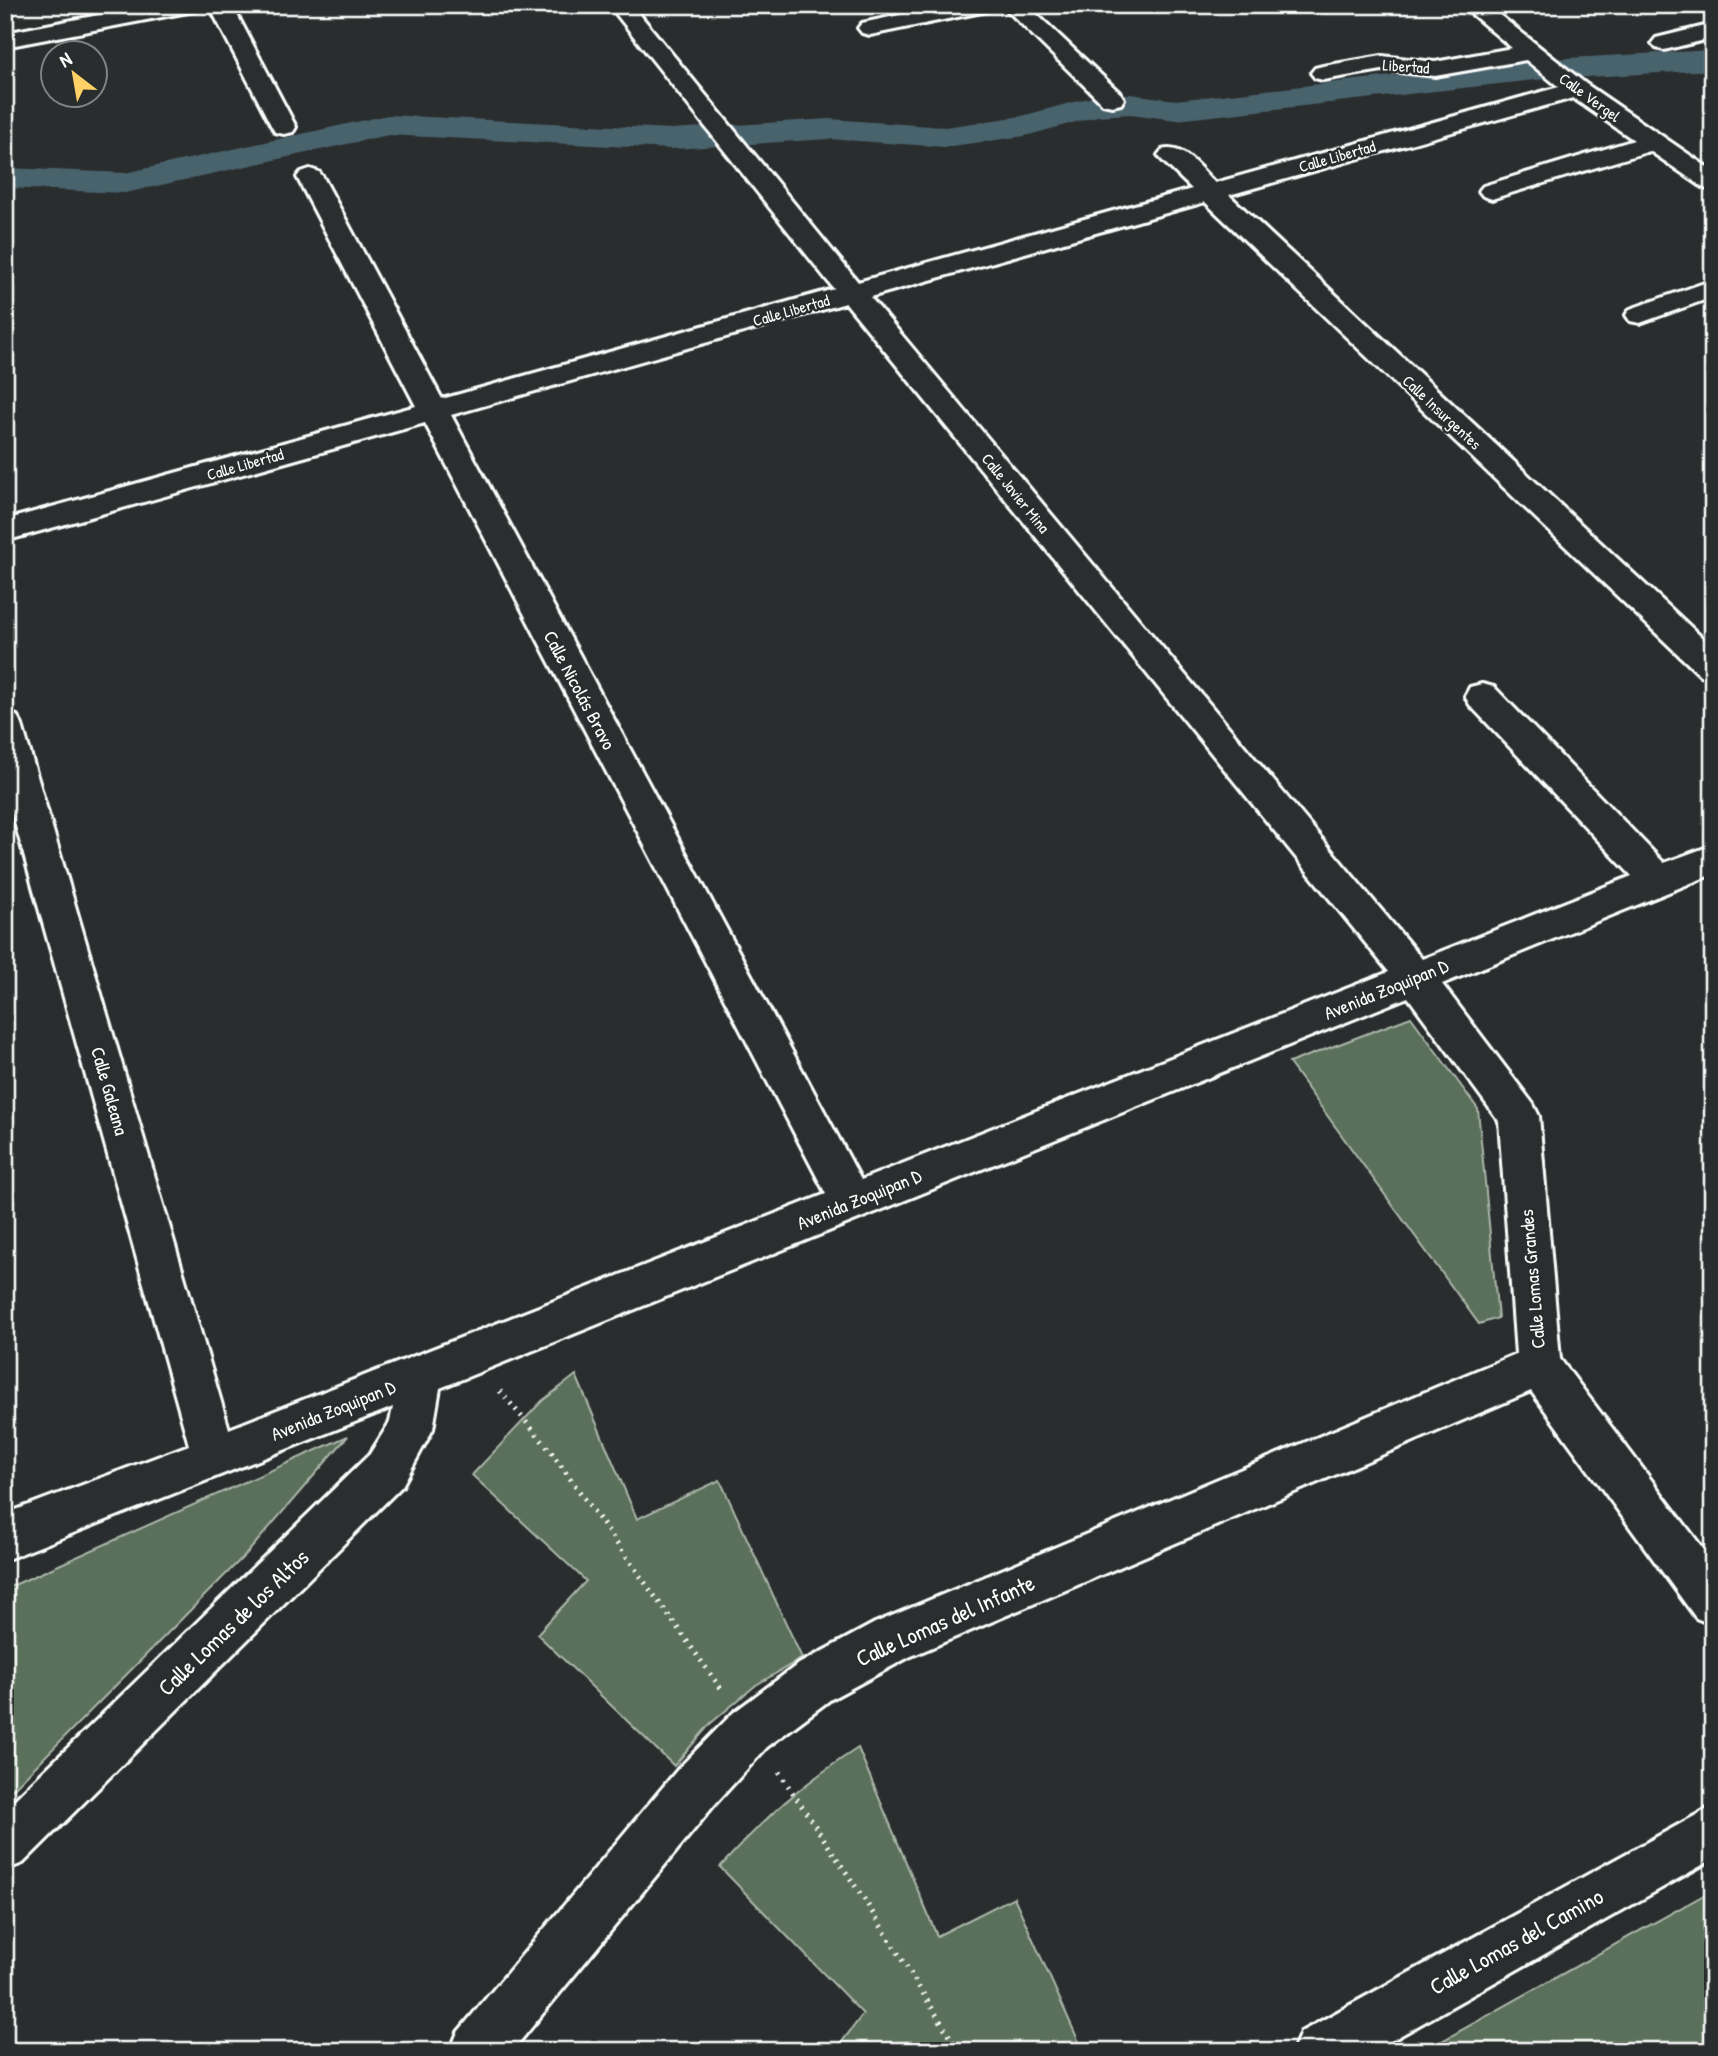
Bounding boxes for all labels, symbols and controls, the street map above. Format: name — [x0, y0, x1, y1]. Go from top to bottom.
north arrow — [38, 38, 108, 108]
text: N — [54, 46, 76, 73]
street label: Libertad — [1382, 53, 1430, 79]
street label: Calle Vergel — [1555, 67, 1626, 127]
street label: Calle Libertad — [1296, 135, 1378, 177]
street label: Calle Libertad — [750, 289, 832, 331]
street label: Calle Insurgentes — [1398, 370, 1486, 454]
street label: Calle Libertad — [204, 443, 286, 485]
street label: Calle Javier Mina — [977, 448, 1055, 538]
street label: Calle Nicolás Bravo — [538, 626, 622, 754]
street label: Avenida Zoquipan D — [1320, 952, 1452, 1026]
street label: Calle Galeana — [85, 1044, 135, 1139]
street label: Avenida Zoquipan D — [793, 1162, 925, 1236]
street label: Calle Lomas Grandes — [1513, 1208, 1551, 1350]
street label: Avenida Zoquipan D — [267, 1373, 399, 1447]
street label: Calle Lomas de los Altos — [151, 1542, 315, 1702]
street label: Calle Lomas del Infante — [851, 1567, 1039, 1673]
street label: Calle Lomas del Camino — [1424, 1880, 1608, 2002]

